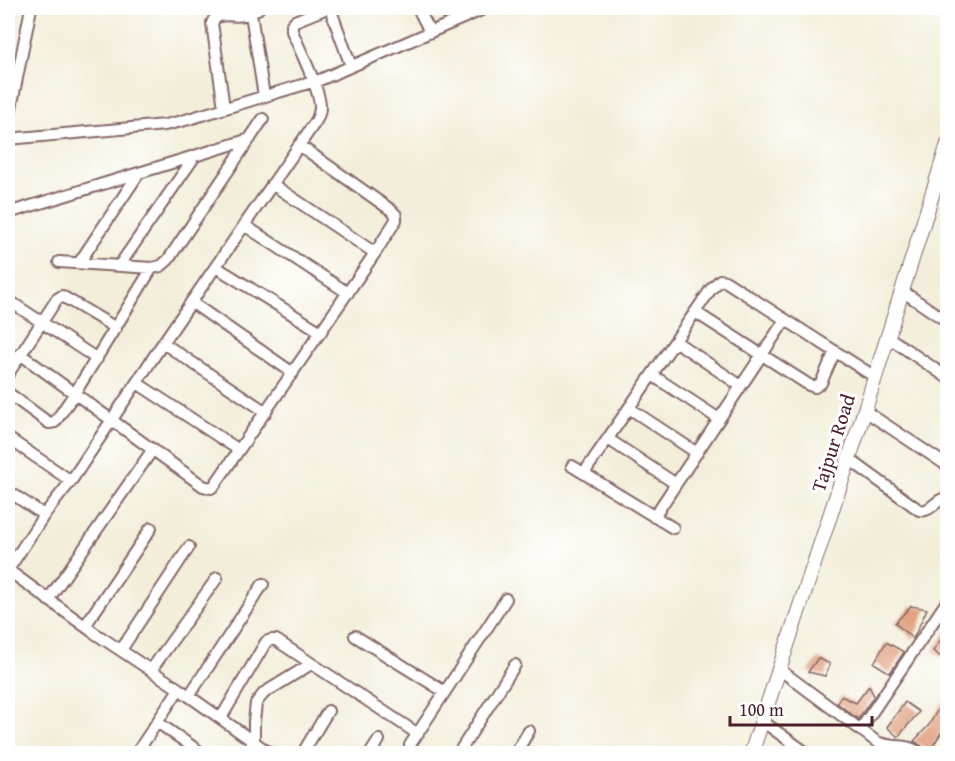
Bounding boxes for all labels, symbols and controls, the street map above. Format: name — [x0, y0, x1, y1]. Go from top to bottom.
street label: Tajpur Road — [803, 390, 862, 496]
scale bar — [730, 689, 872, 727]
text: 100 m — [739, 696, 784, 723]

